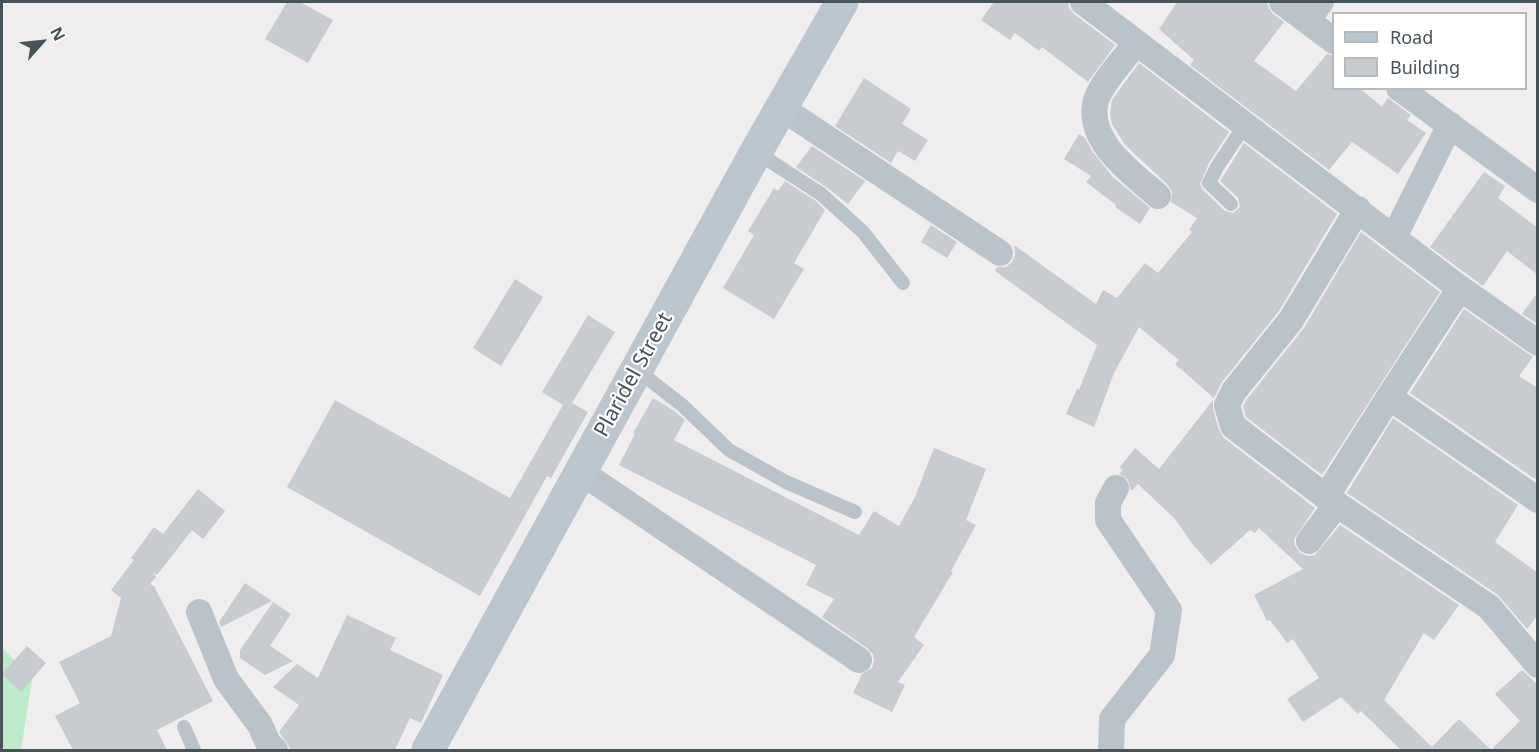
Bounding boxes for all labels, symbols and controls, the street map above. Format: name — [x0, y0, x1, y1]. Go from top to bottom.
north arrow — [12, 12, 72, 72]
legend — [1332, 12, 1527, 90]
text: N — [45, 23, 71, 45]
text: Road — [1390, 25, 1433, 49]
text: Building — [1390, 55, 1460, 79]
street label: Plaridel Street — [589, 308, 679, 442]

